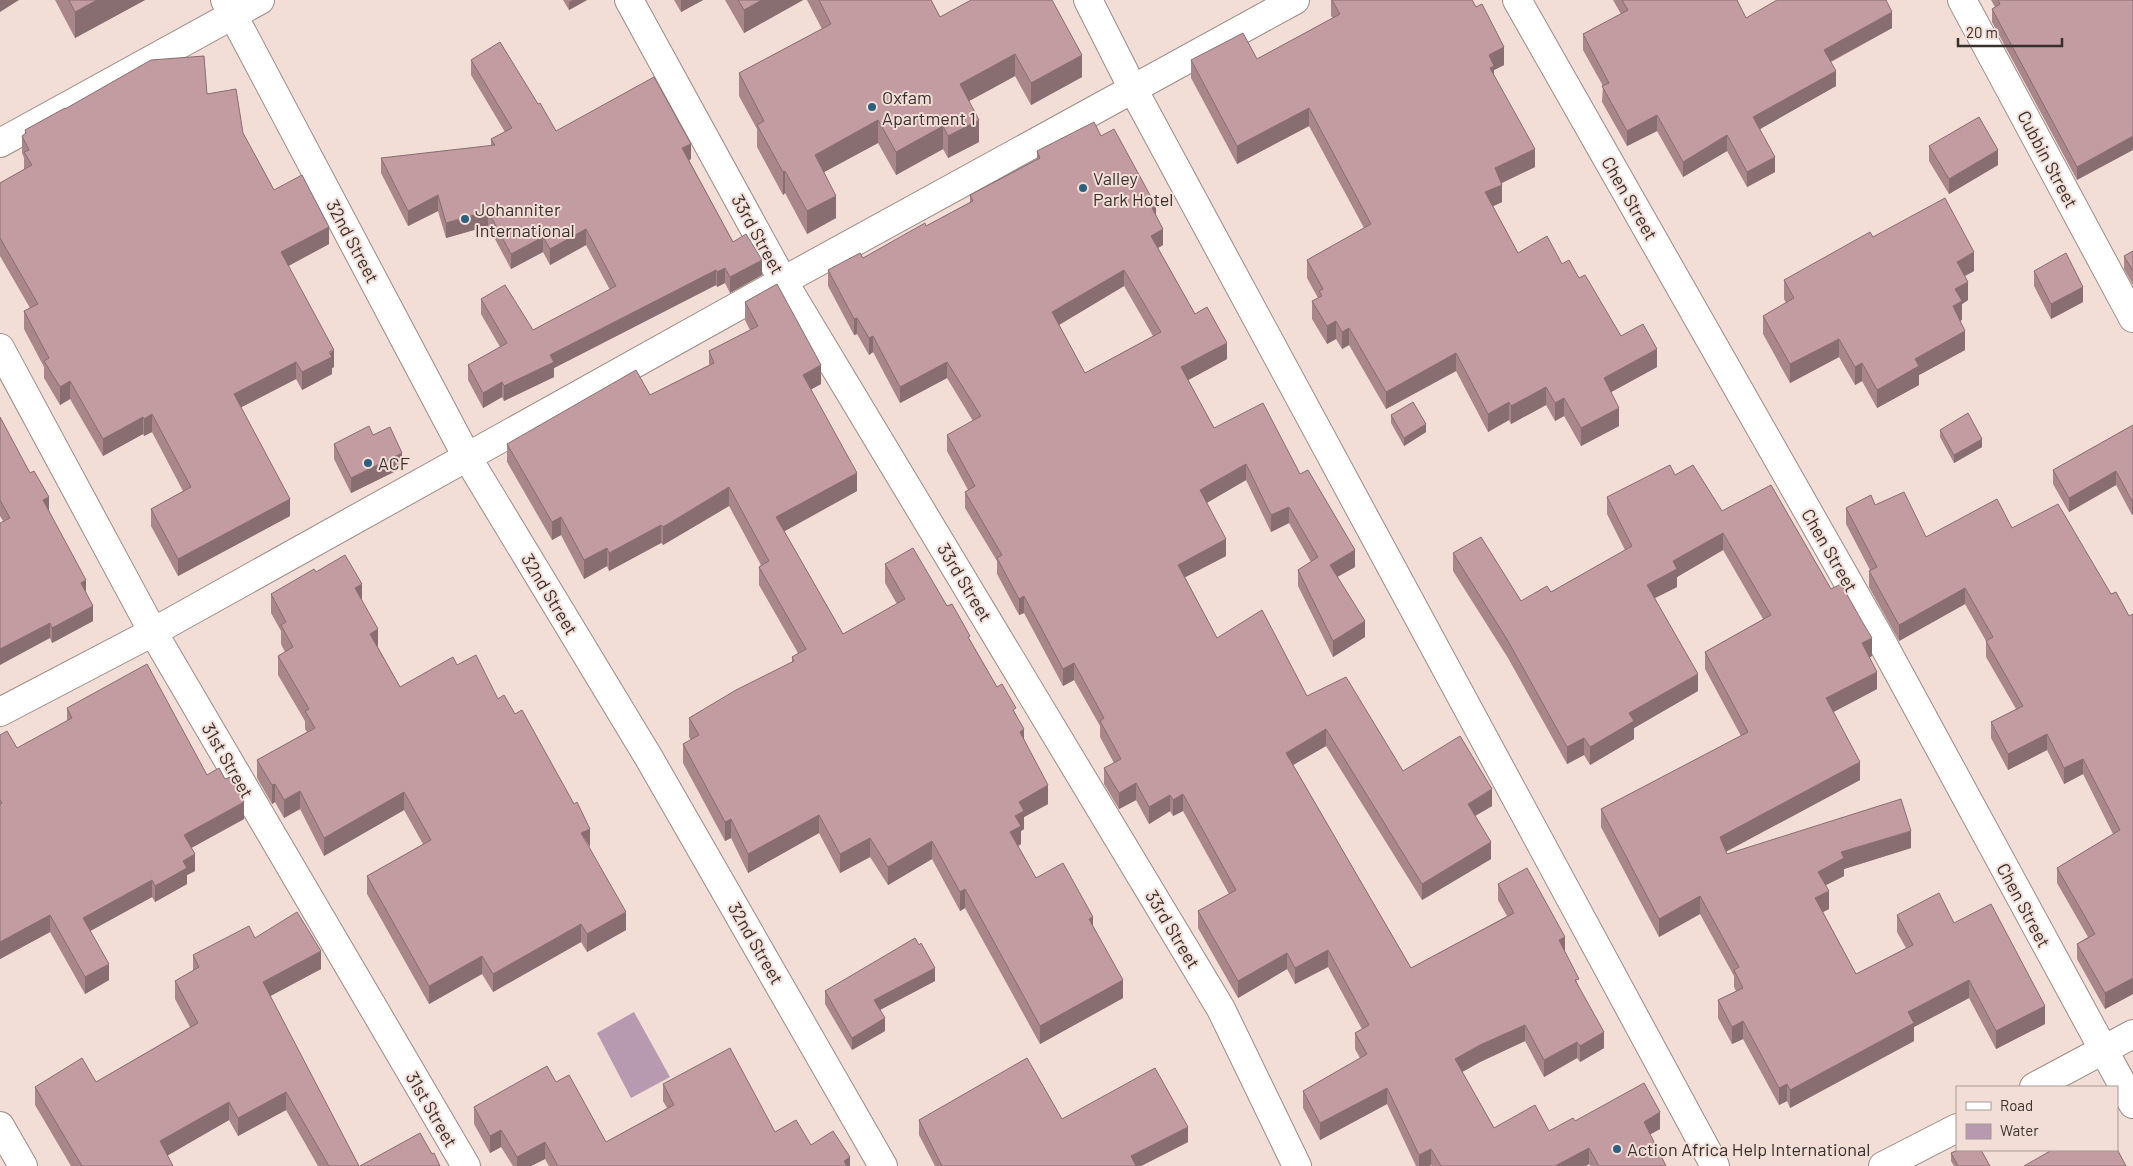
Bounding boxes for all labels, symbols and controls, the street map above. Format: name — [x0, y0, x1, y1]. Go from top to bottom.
scale bar — [1958, 15, 2062, 47]
text: 20 m — [1966, 23, 1998, 41]
place label: Oxfam Apartment 1 — [882, 86, 976, 129]
marker: Oxfam Apartment 1 — [866, 101, 878, 113]
street label: Cubbin Street — [2013, 106, 2083, 212]
street label: Chen Street — [1597, 152, 1663, 244]
place label: Valley Park Hotel — [1093, 167, 1173, 210]
marker: Valley Park Hotel — [1077, 182, 1089, 194]
street label: 33rd Street — [727, 190, 789, 278]
street label: 32nd Street — [322, 196, 384, 286]
place label: Johanniter International — [475, 198, 575, 241]
marker: Johanniter International — [459, 213, 471, 225]
place label: ACF — [378, 452, 410, 474]
marker: ACF — [362, 457, 374, 469]
street label: Chen Street — [1797, 504, 1863, 596]
street label: 33rd Street — [933, 539, 997, 625]
street label: 32nd Street — [517, 549, 583, 639]
street label: 31st Street — [198, 718, 258, 802]
street label: Chen Street — [1993, 859, 2055, 951]
street label: 33rd Street — [1141, 886, 1205, 972]
street label: 32nd Street — [724, 898, 788, 988]
street label: 31st Street — [402, 1067, 462, 1151]
legend — [1956, 1086, 2118, 1151]
text: Road — [2000, 1096, 2033, 1114]
text: Water — [2000, 1121, 2039, 1139]
place label: Action Africa Help International — [1627, 1138, 1870, 1160]
marker: Action Africa Help International — [1611, 1143, 1623, 1155]

